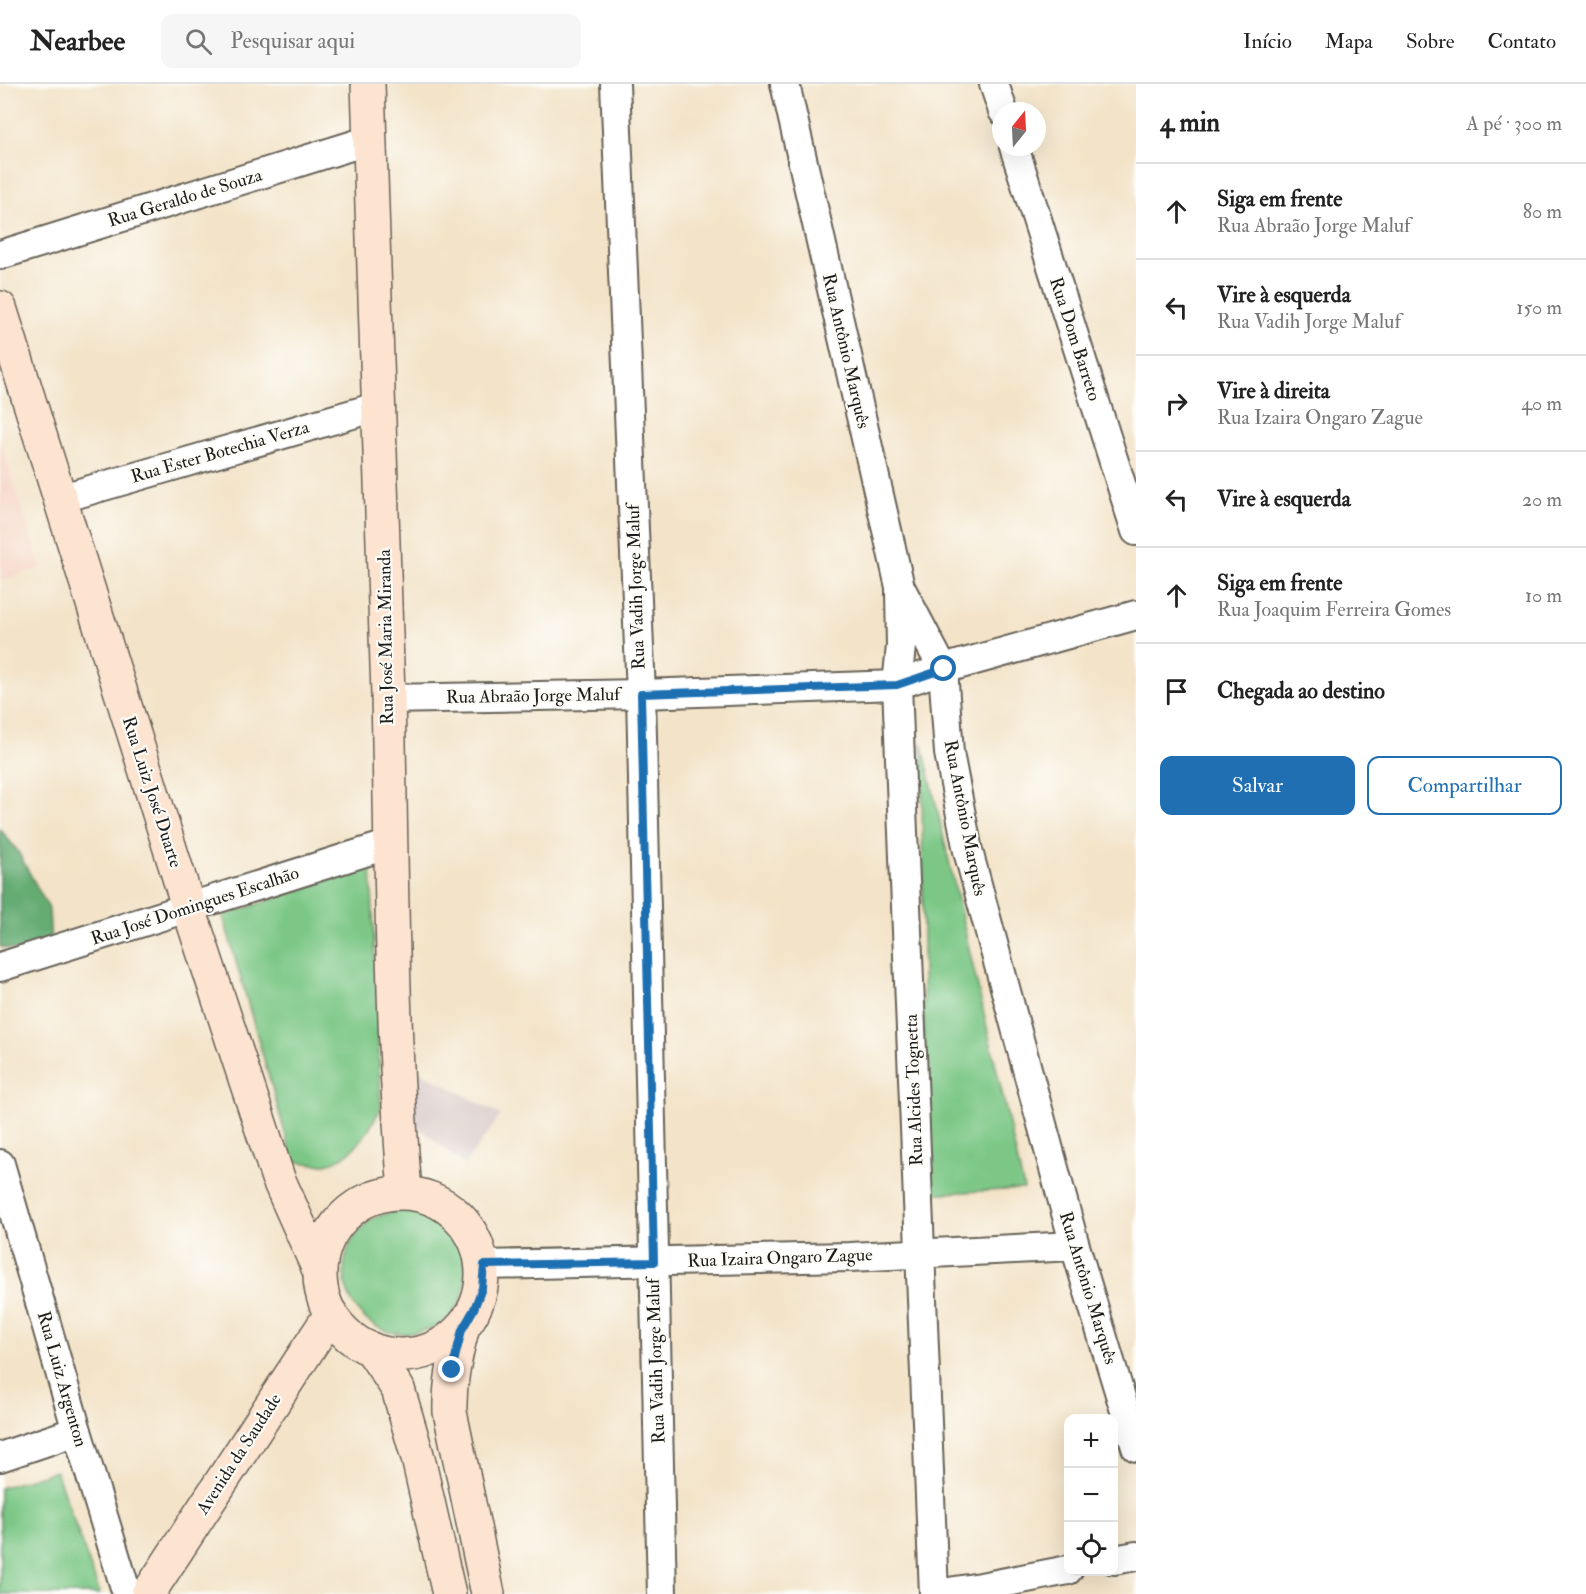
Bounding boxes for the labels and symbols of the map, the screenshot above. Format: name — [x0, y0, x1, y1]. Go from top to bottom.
north arrow — [992, 102, 1046, 156]
street label: Rua Geraldo de Souza — [105, 163, 265, 232]
street label: Rua Antônio Marquês — [817, 271, 875, 431]
street label: Rua Dom Barreto — [1044, 274, 1106, 404]
street label: Rua Ester Botechia Verza — [128, 415, 312, 488]
street label: Rua Vadih Jorge Maluf — [622, 501, 650, 670]
street label: Rua José Maria Miranda — [373, 548, 399, 725]
route start — [930, 655, 956, 681]
street label: Rua Abraão Jorge Maluf — [446, 683, 623, 709]
street label: Rua Luiz José Duarte — [117, 714, 187, 871]
street label: Rua Antônio Marquês — [939, 738, 991, 898]
street label: Rua José Domingues Escalhão — [88, 861, 302, 951]
street label: Rua Alcides Tognetta — [900, 1013, 928, 1166]
street label: Rua Antônio Marquês — [1054, 1209, 1122, 1367]
street label: Rua Izaira Ongaro Zague — [687, 1243, 873, 1273]
street label: Rua Vadih Jorge Maluf — [642, 1275, 670, 1444]
street label: Rua Luiz Argenton — [32, 1308, 92, 1450]
route end — [438, 1356, 464, 1382]
street label: Avenida da Saudade — [191, 1389, 287, 1520]

